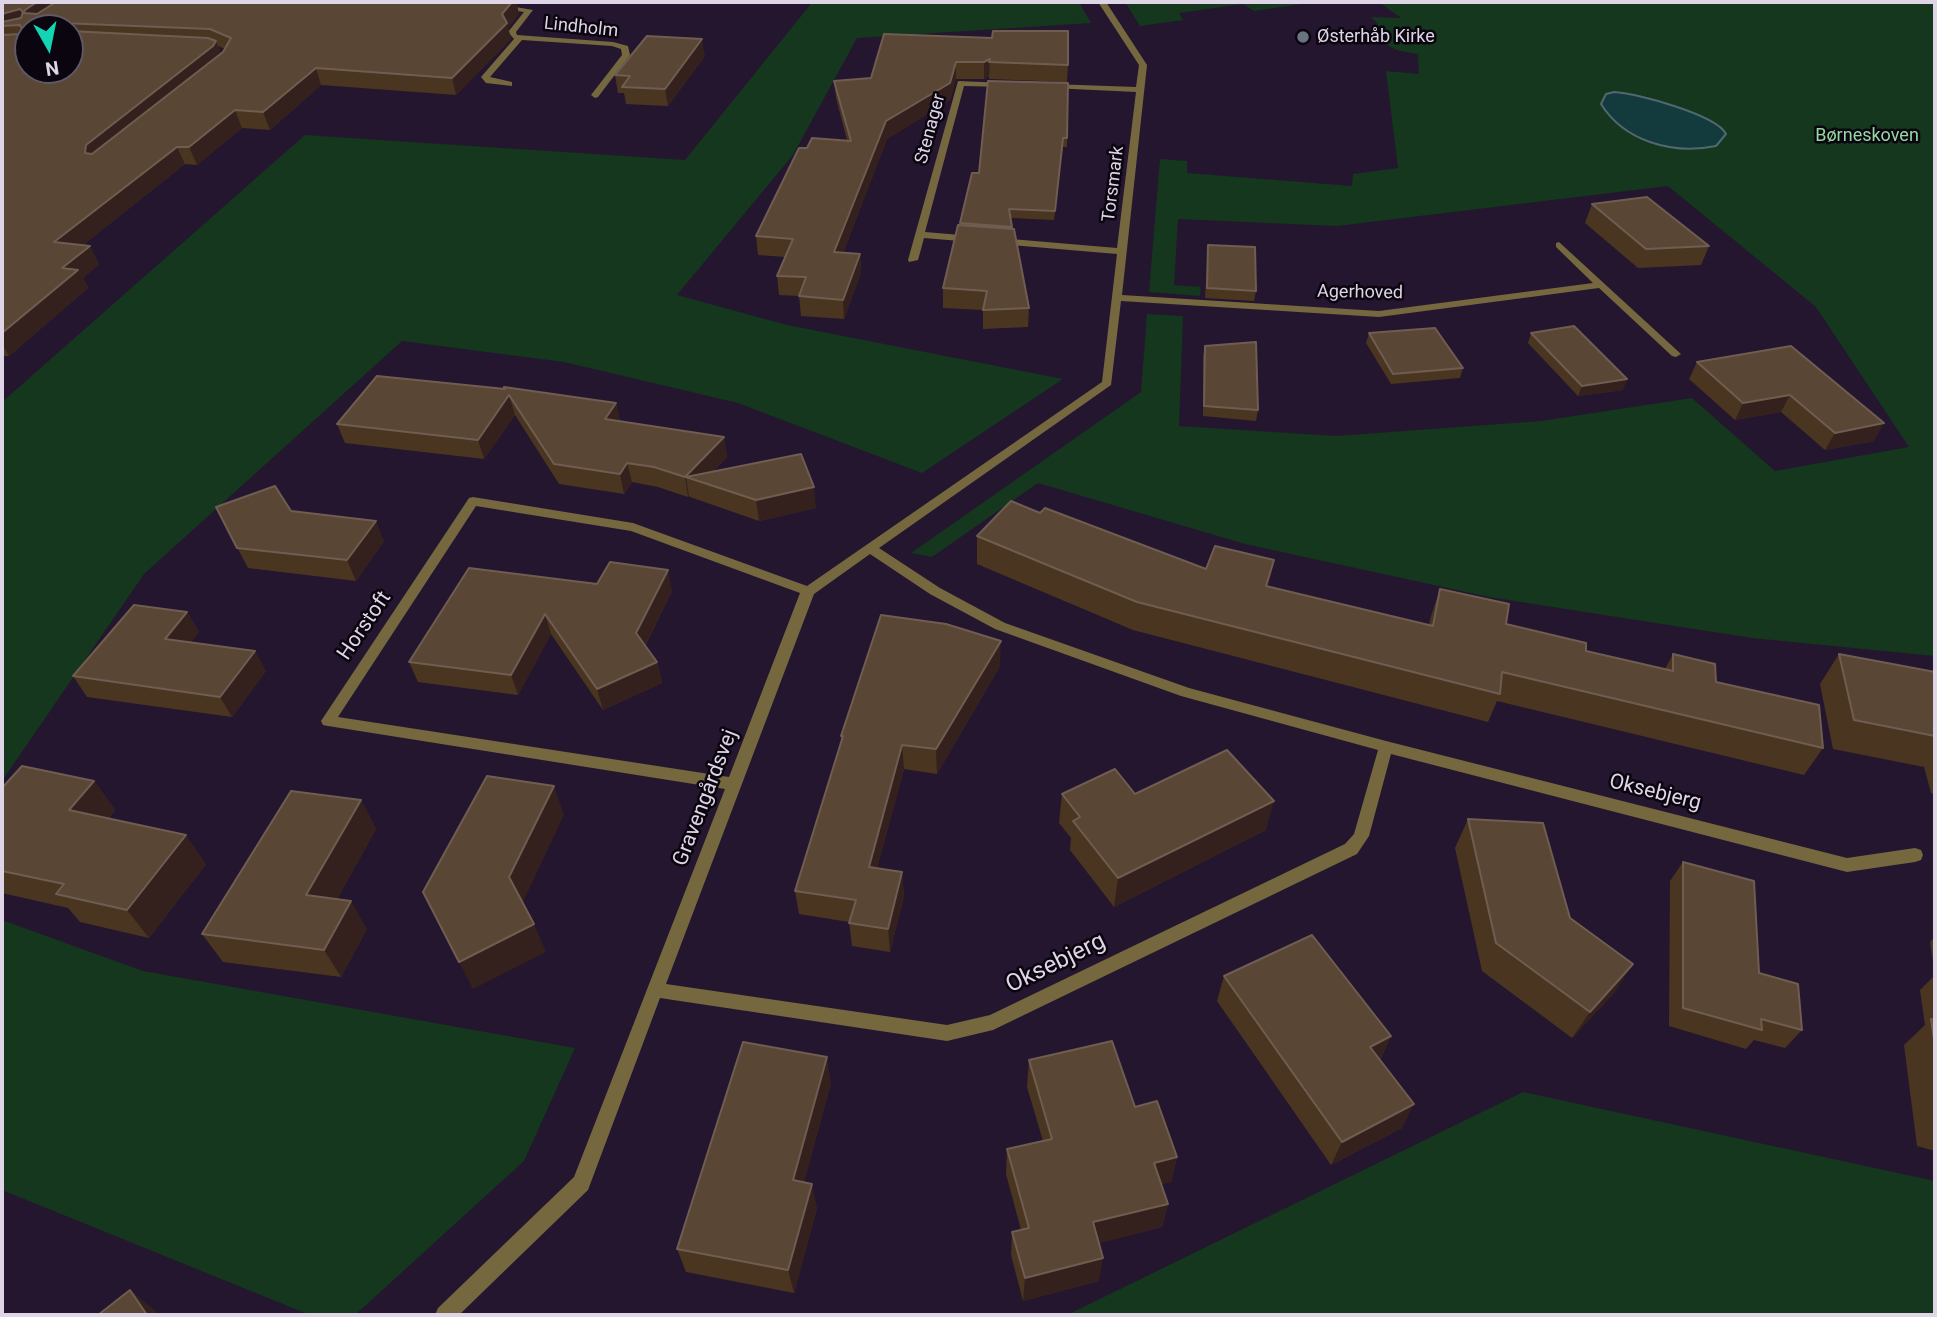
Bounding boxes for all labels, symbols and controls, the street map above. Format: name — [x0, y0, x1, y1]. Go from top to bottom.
street label: Lindholm — [543, 13, 619, 43]
north arrow — [14, 14, 84, 84]
place label: Østerhåb Kirke — [1317, 26, 1435, 48]
marker: Østerhåb Kirke — [1295, 29, 1311, 45]
text: N — [44, 56, 60, 81]
street label: Stenager — [911, 92, 951, 166]
park label: Børneskoven — [1815, 125, 1919, 147]
street label: Torsmark — [1099, 145, 1129, 223]
street label: Agerhoved — [1317, 281, 1403, 305]
street label: Horstoft — [333, 587, 397, 665]
street label: Gravengårdsvej — [668, 726, 744, 870]
street label: Oksebjerg — [1606, 769, 1704, 817]
street label: Oksebjerg — [1002, 928, 1110, 1000]

